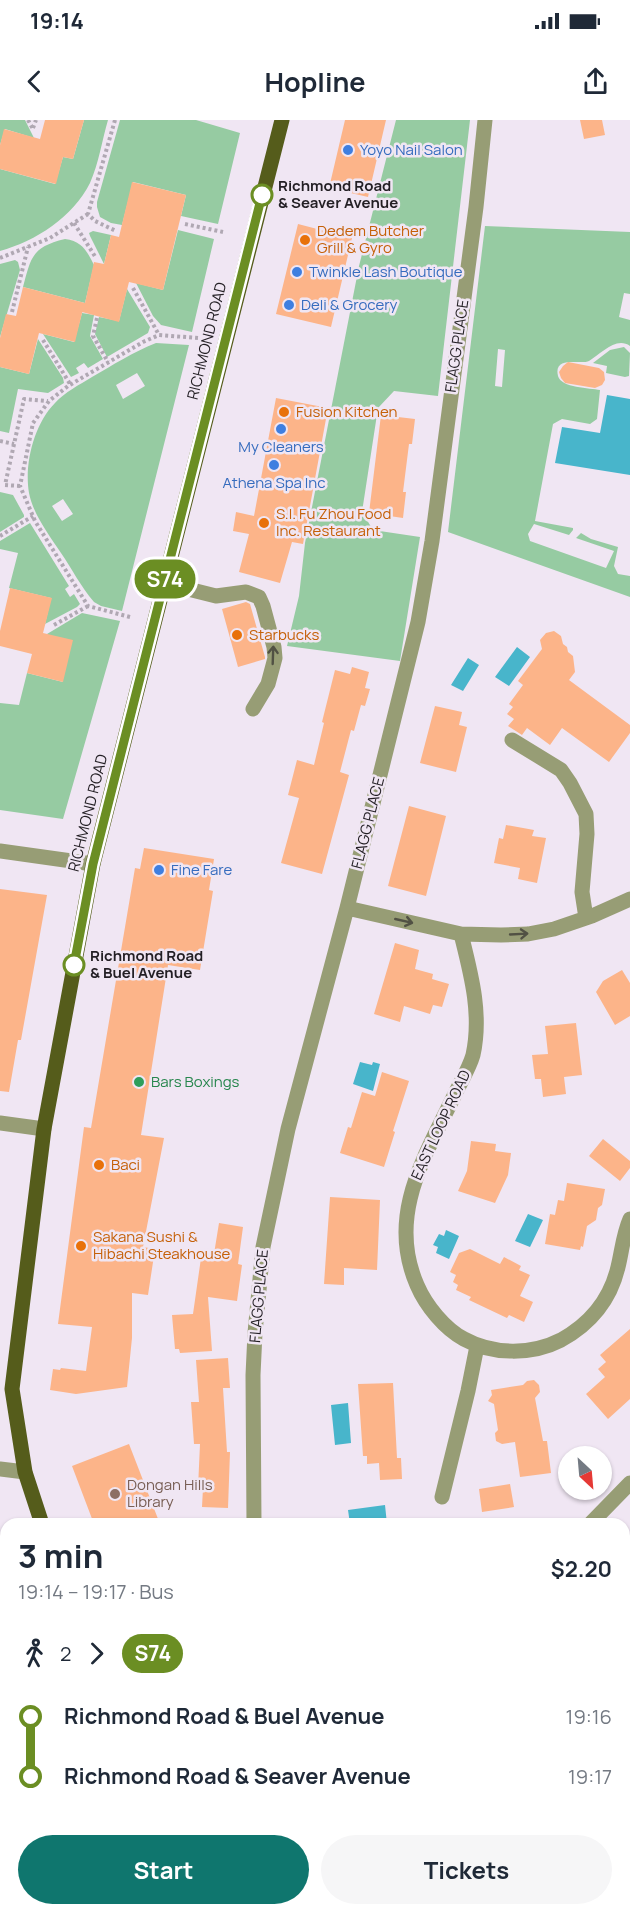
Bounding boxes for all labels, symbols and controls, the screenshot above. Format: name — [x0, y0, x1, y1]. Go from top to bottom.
text: 19:14 — [30, 6, 84, 36]
text: Hopline — [265, 63, 365, 100]
icon: back — [18, 65, 51, 98]
icon: share — [579, 65, 612, 98]
place label: Yoyo Nail Salon — [360, 139, 463, 160]
marker: Yoyo Nail Salon — [341, 143, 355, 157]
place label: Richmond Road & Seaver Avenue — [278, 175, 398, 213]
marker: Richmond Road & Seaver Avenue — [251, 184, 273, 206]
place label: Dedem Butcher Grill & Gyro — [317, 220, 425, 258]
marker: Dedem Butcher Grill & Gyro — [298, 233, 312, 247]
place label: Twinkle Lash Boutique — [309, 261, 463, 282]
marker: Twinkle Lash Boutique — [290, 265, 304, 279]
street label: RICHMOND ROAD — [182, 280, 231, 402]
place label: Deli & Grocery — [301, 294, 397, 315]
marker: Deli & Grocery — [282, 298, 296, 312]
street label: FLAGG PLACE — [440, 298, 473, 394]
place label: Fusion Kitchen — [296, 401, 397, 422]
marker: Fusion Kitchen — [277, 405, 291, 419]
marker: My Cleaners — [274, 422, 288, 436]
place label: My Cleaners — [238, 436, 324, 457]
marker: Athena Spa Inc — [267, 458, 281, 472]
place label: Athena Spa Inc — [222, 472, 326, 493]
place label: S.I. Fu Zhou Food Inc. Restaurant — [276, 503, 391, 541]
marker: S.I. Fu Zhou Food Inc. Restaurant — [257, 516, 271, 530]
line badge: S74 — [130, 560, 200, 598]
text: S74 — [147, 565, 183, 593]
place label: Starbucks — [249, 624, 319, 645]
marker: Starbucks — [230, 628, 244, 642]
one-way arrow — [268, 646, 279, 666]
street label: RICHMOND ROAD — [63, 752, 112, 874]
street label: FLAGG PLACE — [346, 775, 389, 871]
place label: Fine Fare — [171, 859, 233, 880]
marker: Fine Fare — [152, 863, 166, 877]
one-way arrow — [394, 916, 413, 927]
one-way arrow — [509, 928, 529, 939]
place label: Richmond Road & Buel Avenue — [90, 945, 203, 983]
marker: Richmond Road & Buel Avenue — [63, 954, 85, 976]
street label: EAST LOOP ROAD — [406, 1066, 475, 1183]
place label: Bars Boxings — [151, 1071, 240, 1092]
marker: Bars Boxings — [132, 1075, 146, 1089]
place label: Baci — [111, 1154, 140, 1175]
marker: Baci — [92, 1158, 106, 1172]
place label: Sakana Sushi & Hibachi Steakhouse — [93, 1226, 231, 1264]
marker: Sakana Sushi & Hibachi Steakhouse — [74, 1239, 88, 1253]
street label: FLAGG PLACE — [244, 1248, 273, 1344]
north arrow — [558, 1446, 612, 1500]
map controls — [558, 1446, 612, 1500]
place label: Dongan Hills Library — [127, 1474, 213, 1512]
marker: Dongan Hills Library — [108, 1487, 122, 1501]
text: 3 min — [18, 1533, 103, 1578]
text: $2.20 — [551, 1554, 612, 1584]
text: 19:14 – 19:17 · Bus — [18, 1578, 174, 1605]
icon: walk — [18, 1637, 51, 1670]
icon: forward — [80, 1637, 113, 1670]
text: S74 — [134, 1639, 171, 1667]
text: 2 — [60, 1640, 71, 1667]
text: Richmond Road & Buel Avenue — [64, 1701, 384, 1731]
text: 19:16 — [566, 1703, 612, 1730]
text: Richmond Road & Seaver Avenue — [64, 1761, 411, 1791]
text: 19:17 — [568, 1763, 612, 1790]
button: Start — [18, 1835, 309, 1904]
button: Tickets — [321, 1835, 612, 1904]

